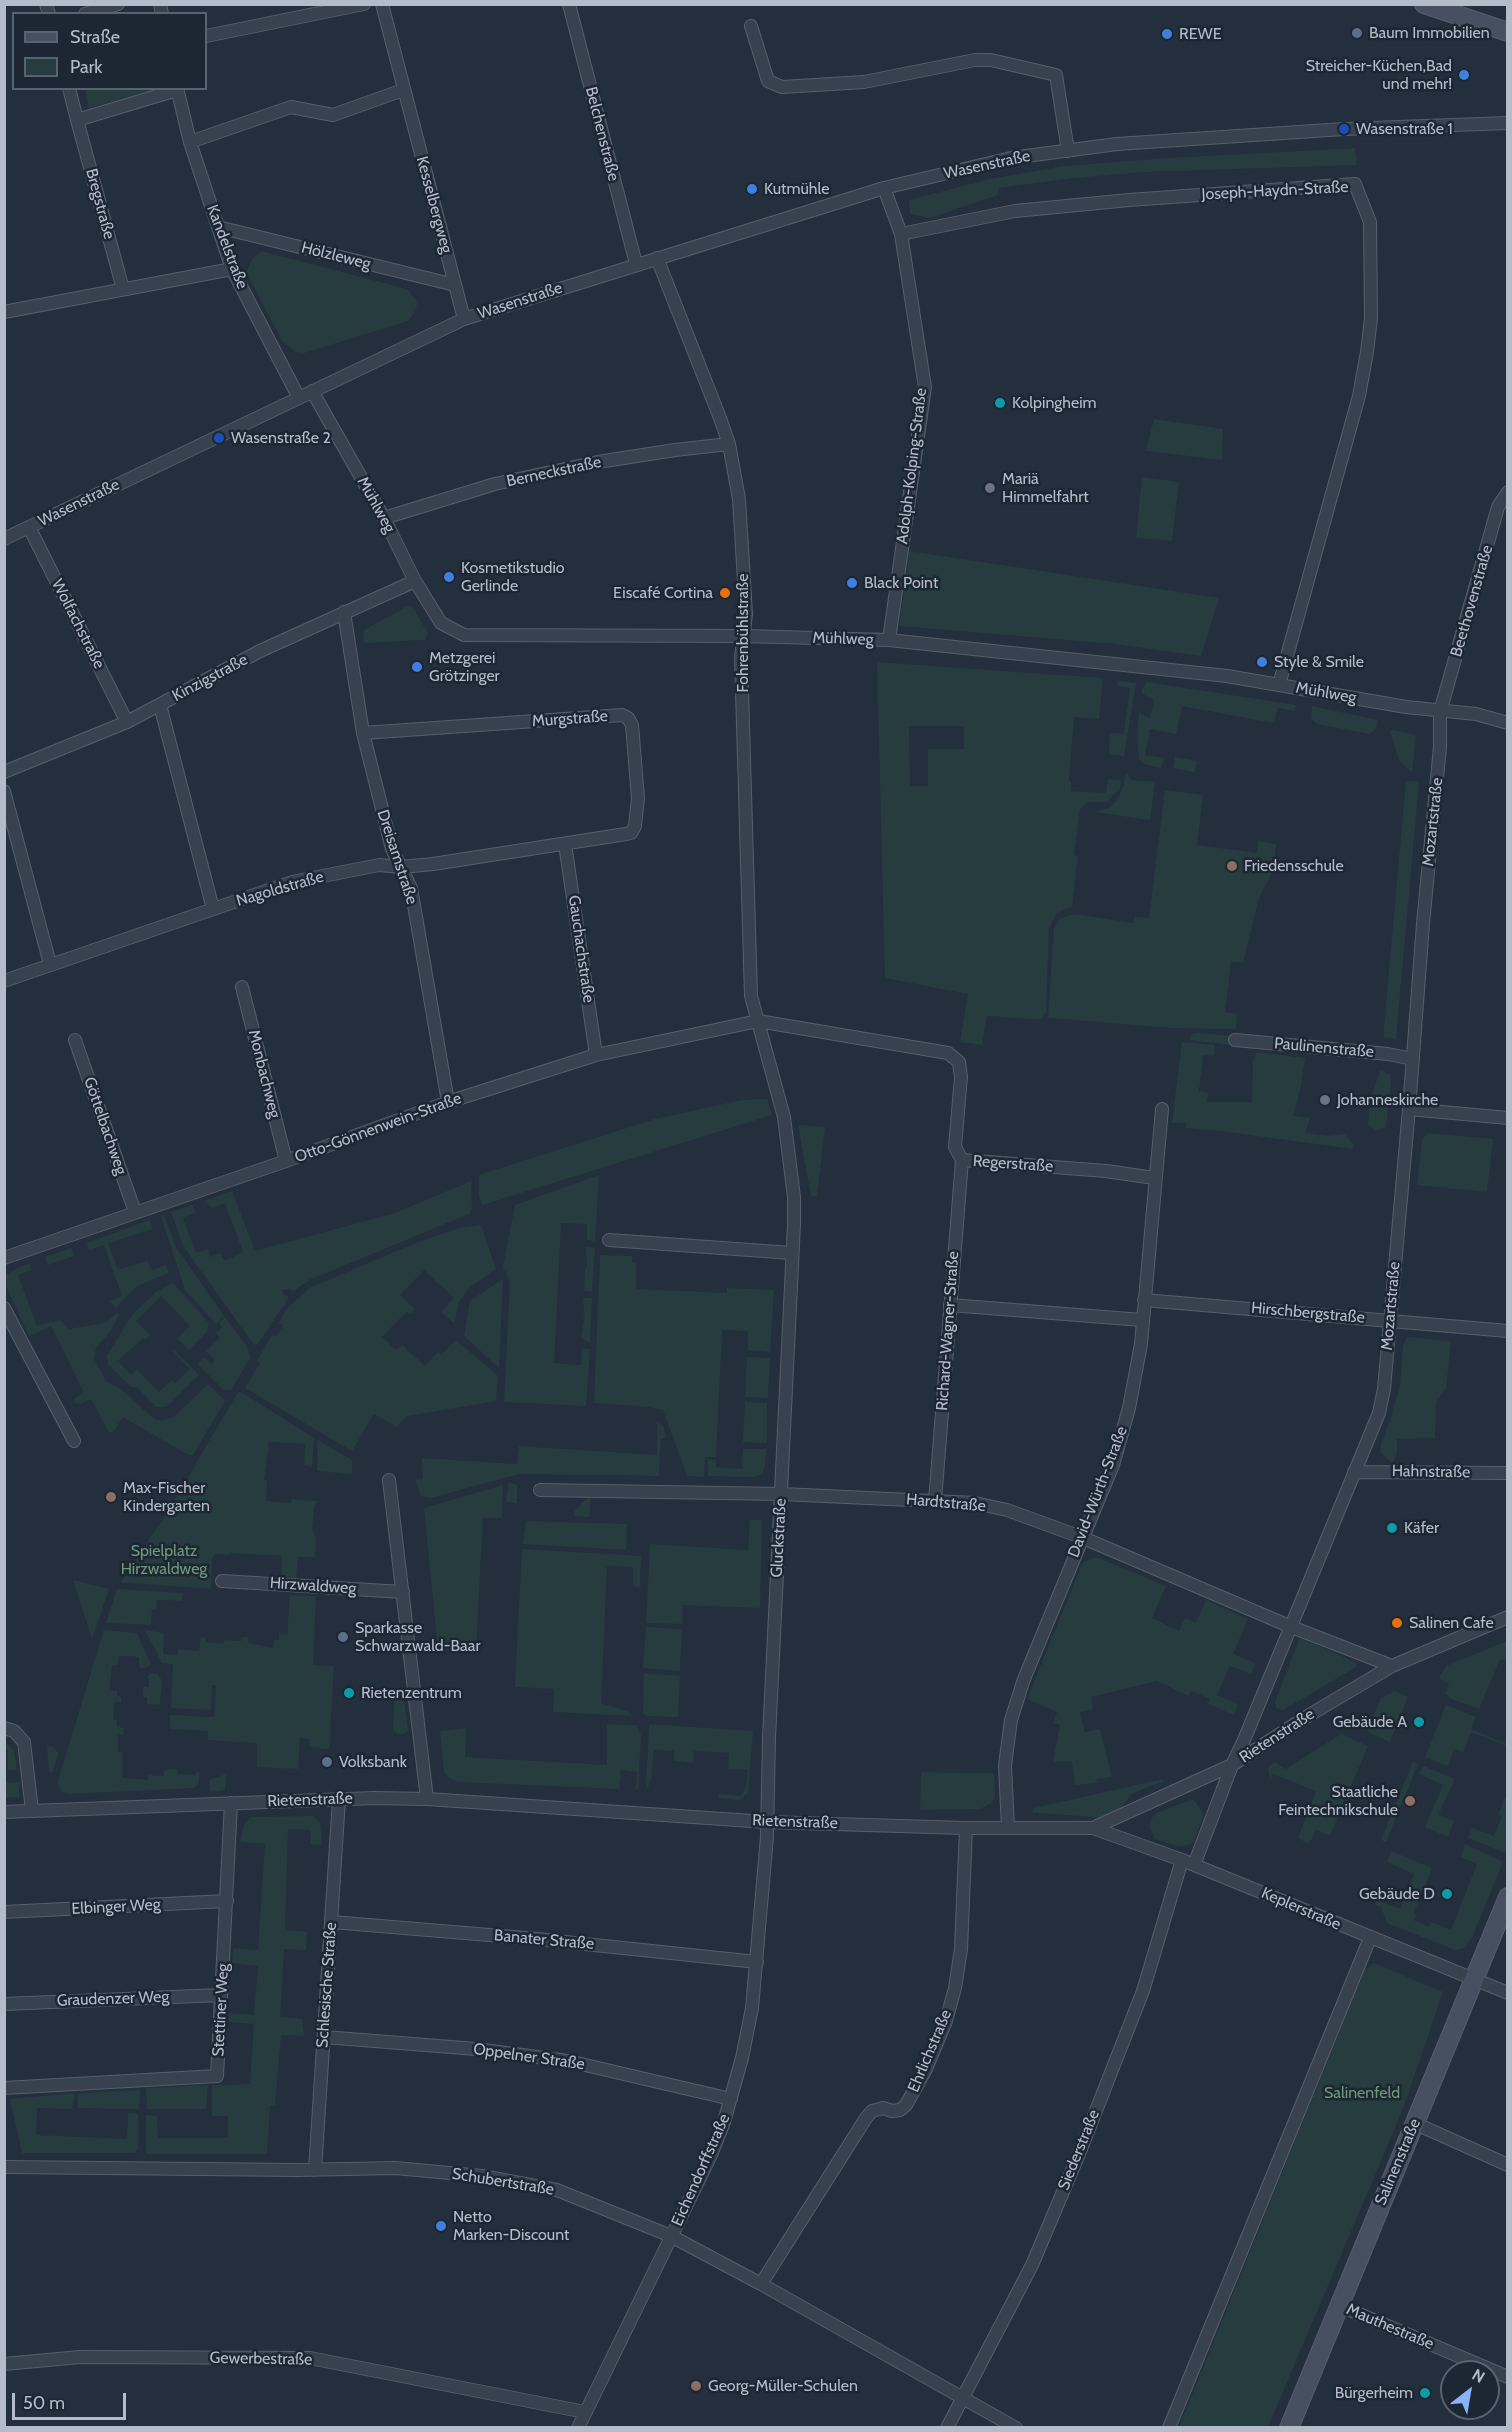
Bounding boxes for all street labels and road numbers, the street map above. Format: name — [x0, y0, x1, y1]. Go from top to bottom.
street label: Belchenstraße — [581, 85, 623, 183]
street label: Wasenstraße — [942, 146, 1032, 184]
street label: Kesselbergweg — [412, 154, 456, 256]
street label: Bregstraße — [81, 167, 119, 241]
street label: Joseph-Haydn-Straße — [1201, 178, 1349, 204]
street label: Kandelstraße — [202, 202, 252, 292]
street label: Hölzleweg — [299, 238, 373, 274]
street label: Wasenstraße — [475, 278, 565, 324]
street label: Adolph-Kolping-Straße — [893, 387, 931, 545]
street label: Berneckstraße — [505, 453, 603, 491]
street label: Mühlweg — [353, 474, 399, 536]
street label: Wasenstraße — [35, 475, 123, 531]
street label: Beethovenstraße — [1447, 543, 1497, 659]
street label: Fohrenbühlstraße — [733, 574, 753, 692]
street label: Wolfachstraße — [47, 576, 109, 672]
street label: Mühlweg — [812, 628, 874, 650]
street label: Kinzigstraße — [169, 650, 251, 706]
street label: Mühlweg — [1294, 678, 1358, 708]
street label: Murgstraße — [531, 707, 609, 731]
street label: Mozartstraße — [1419, 777, 1447, 867]
street label: Dreisamstraße — [373, 807, 421, 907]
street label: Nagoldstraße — [234, 867, 326, 911]
street label: Gauchachstraße — [564, 894, 598, 1004]
street label: Monbachweg — [244, 1028, 284, 1120]
street label: Paulinenstraße — [1273, 1034, 1375, 1062]
street label: Göttelbachweg — [79, 1075, 131, 1177]
street label: Otto-Gönnenwein-Straße — [292, 1089, 464, 1167]
street label: Regerstraße — [972, 1152, 1054, 1176]
street label: Richard-Wagner-Straße — [933, 1251, 963, 1411]
street label: Mozartstraße — [1378, 1261, 1404, 1351]
street label: Hirschbergstraße — [1250, 1298, 1366, 1328]
street label: David-Würth-Straße — [1064, 1424, 1132, 1560]
street label: Hahnstraße — [1392, 1462, 1470, 1482]
street label: Hardtstraße — [905, 1490, 987, 1516]
street label: Gluckstraße — [767, 1498, 791, 1578]
street label: Hirzwaldweg — [269, 1573, 357, 1599]
street label: Rietenstraße — [1236, 1705, 1318, 1767]
street label: Rietenstraße — [267, 1789, 353, 1811]
street label: Rietenstraße — [752, 1811, 838, 1833]
street label: Keplerstraße — [1258, 1884, 1344, 1934]
street label: Elbinger Weg — [71, 1895, 161, 1919]
street label: Schlesische Straße — [313, 1921, 341, 2049]
street label: Banater Straße — [493, 1926, 595, 1954]
street label: Stettiner Weg — [209, 1963, 233, 2057]
street label: Graudenzer Weg — [56, 1987, 170, 2011]
street label: Ehrlichstraße — [904, 2007, 956, 2095]
street label: Oppelner Straße — [472, 2040, 586, 2074]
street label: Siederstraße — [1054, 2107, 1104, 2193]
street label: Eichendorffstraße — [668, 2111, 734, 2229]
street label: Salinenstraße — [1371, 2116, 1425, 2208]
street label: Schubertstraße — [451, 2164, 555, 2200]
street label: Mauthestraße — [1343, 2300, 1437, 2354]
street label: Gewerbestraße — [209, 2349, 313, 2369]

